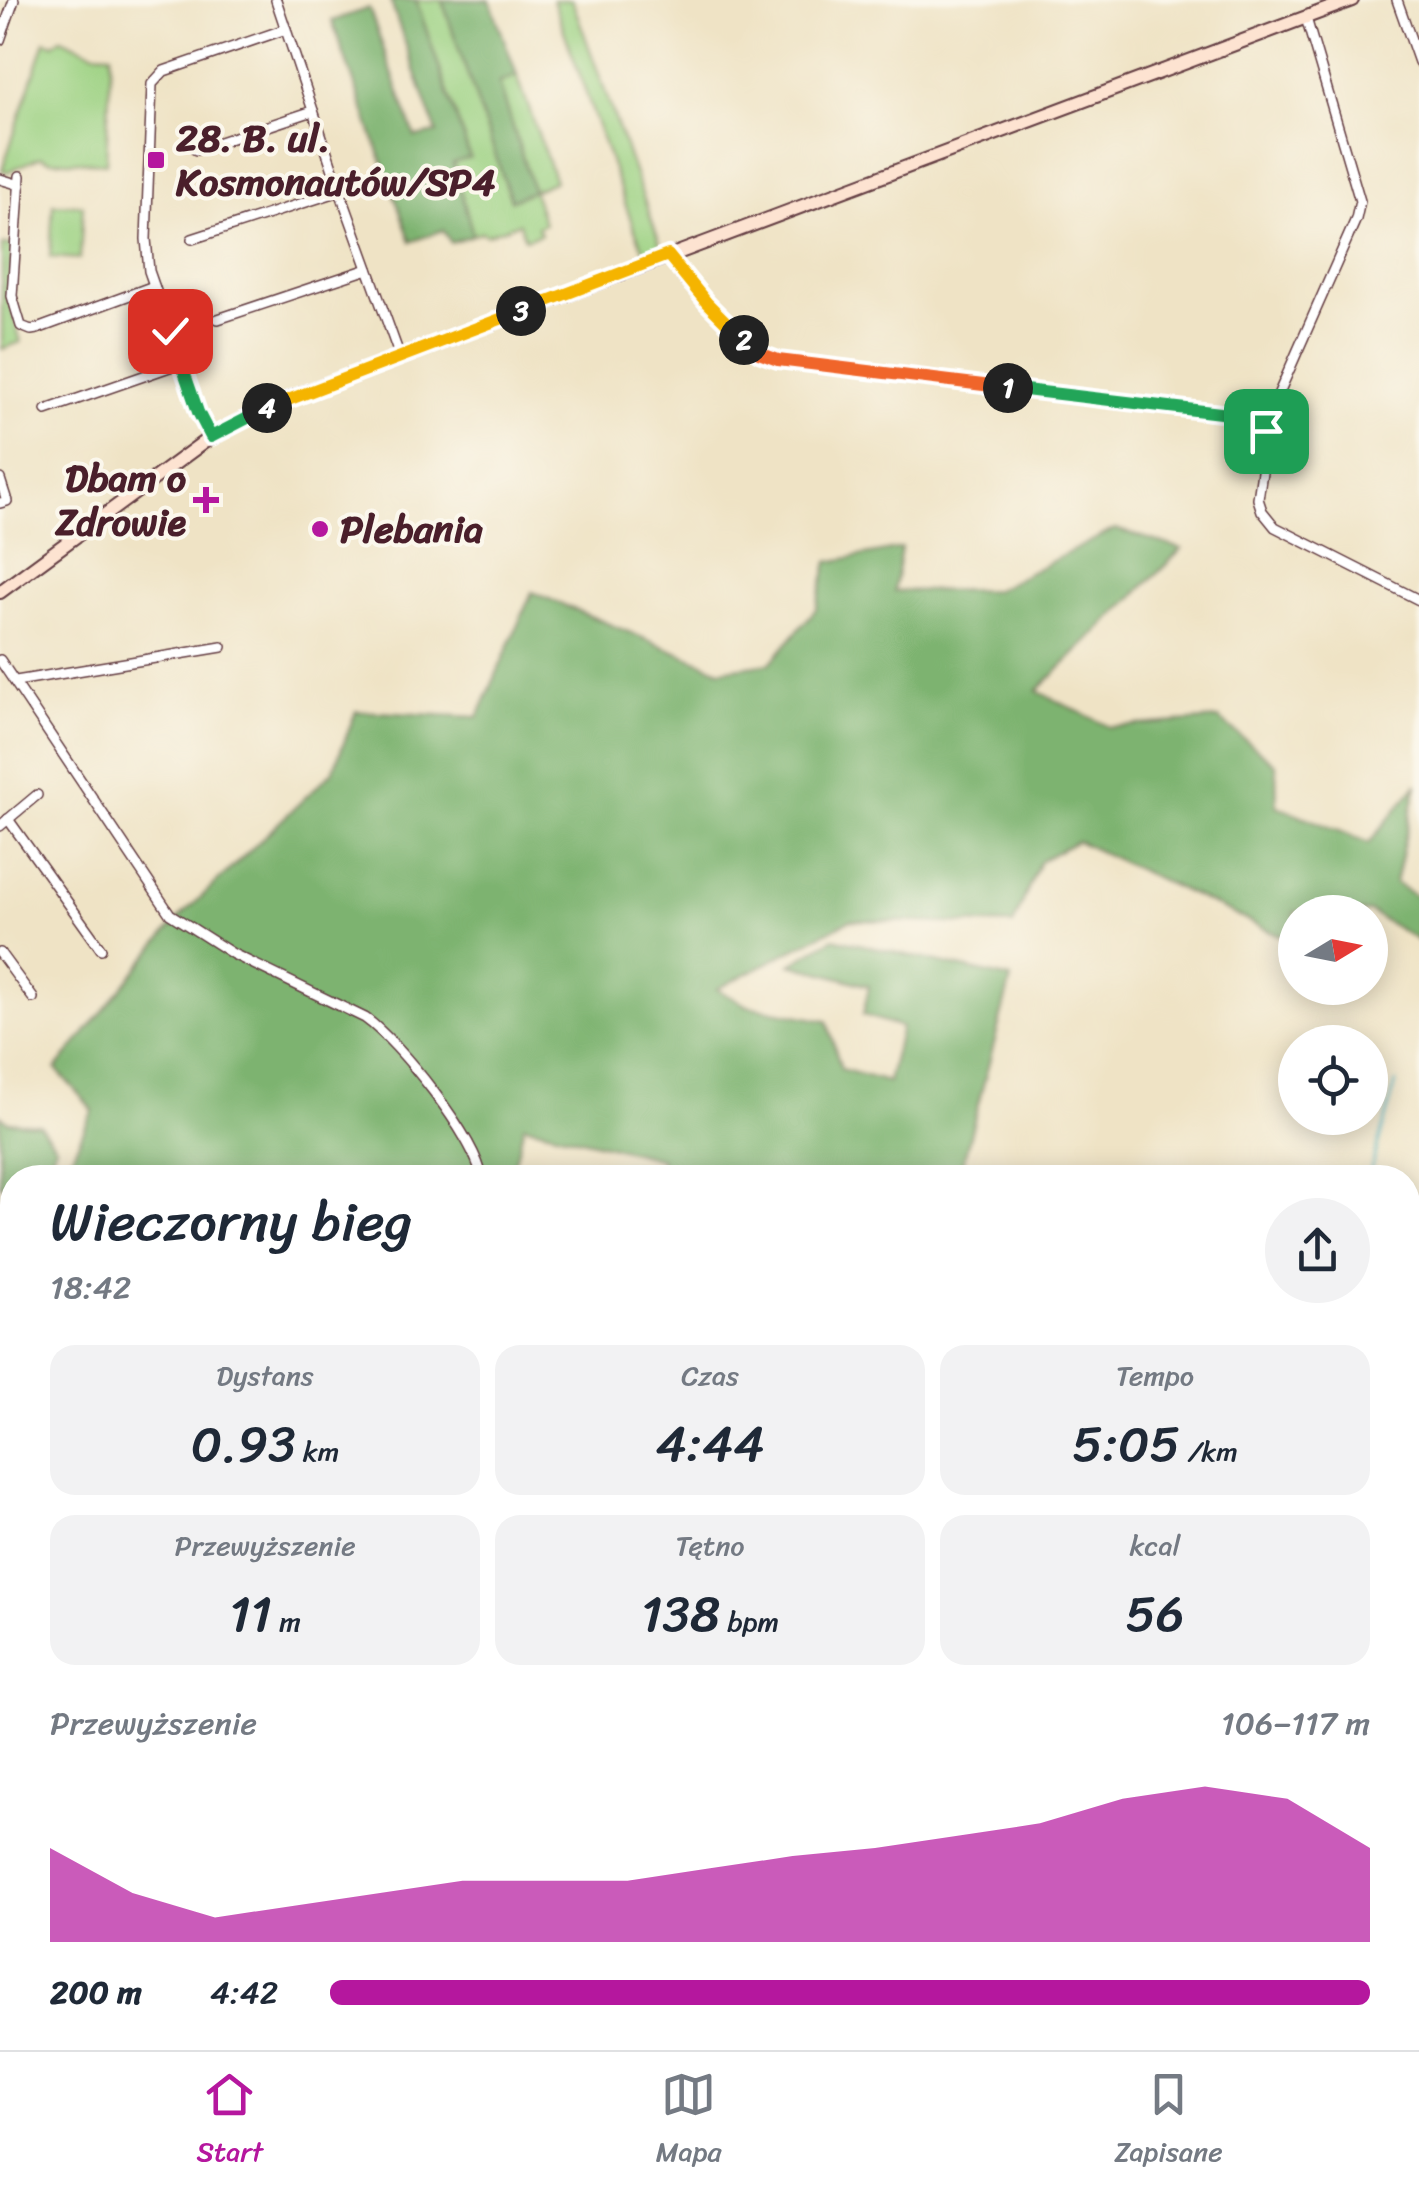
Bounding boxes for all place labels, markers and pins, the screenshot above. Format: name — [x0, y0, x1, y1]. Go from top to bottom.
place label: 28. B. ul. Kosmonautów/SP4 — [175, 105, 496, 216]
marker: 28. B. ul. Kosmonautów/SP4 — [145, 149, 167, 171]
pin: 3 — [496, 286, 546, 336]
pin — [128, 289, 213, 374]
pin: 2 — [719, 315, 769, 365]
pin: 1 — [983, 363, 1033, 413]
pin: 4 — [242, 383, 292, 433]
pin — [1224, 389, 1309, 474]
place label: Dbam o Zdrowie — [54, 445, 187, 556]
marker: Dbam o Zdrowie — [195, 489, 217, 511]
place label: Plebania — [340, 496, 483, 563]
marker: Plebania — [309, 518, 331, 540]

